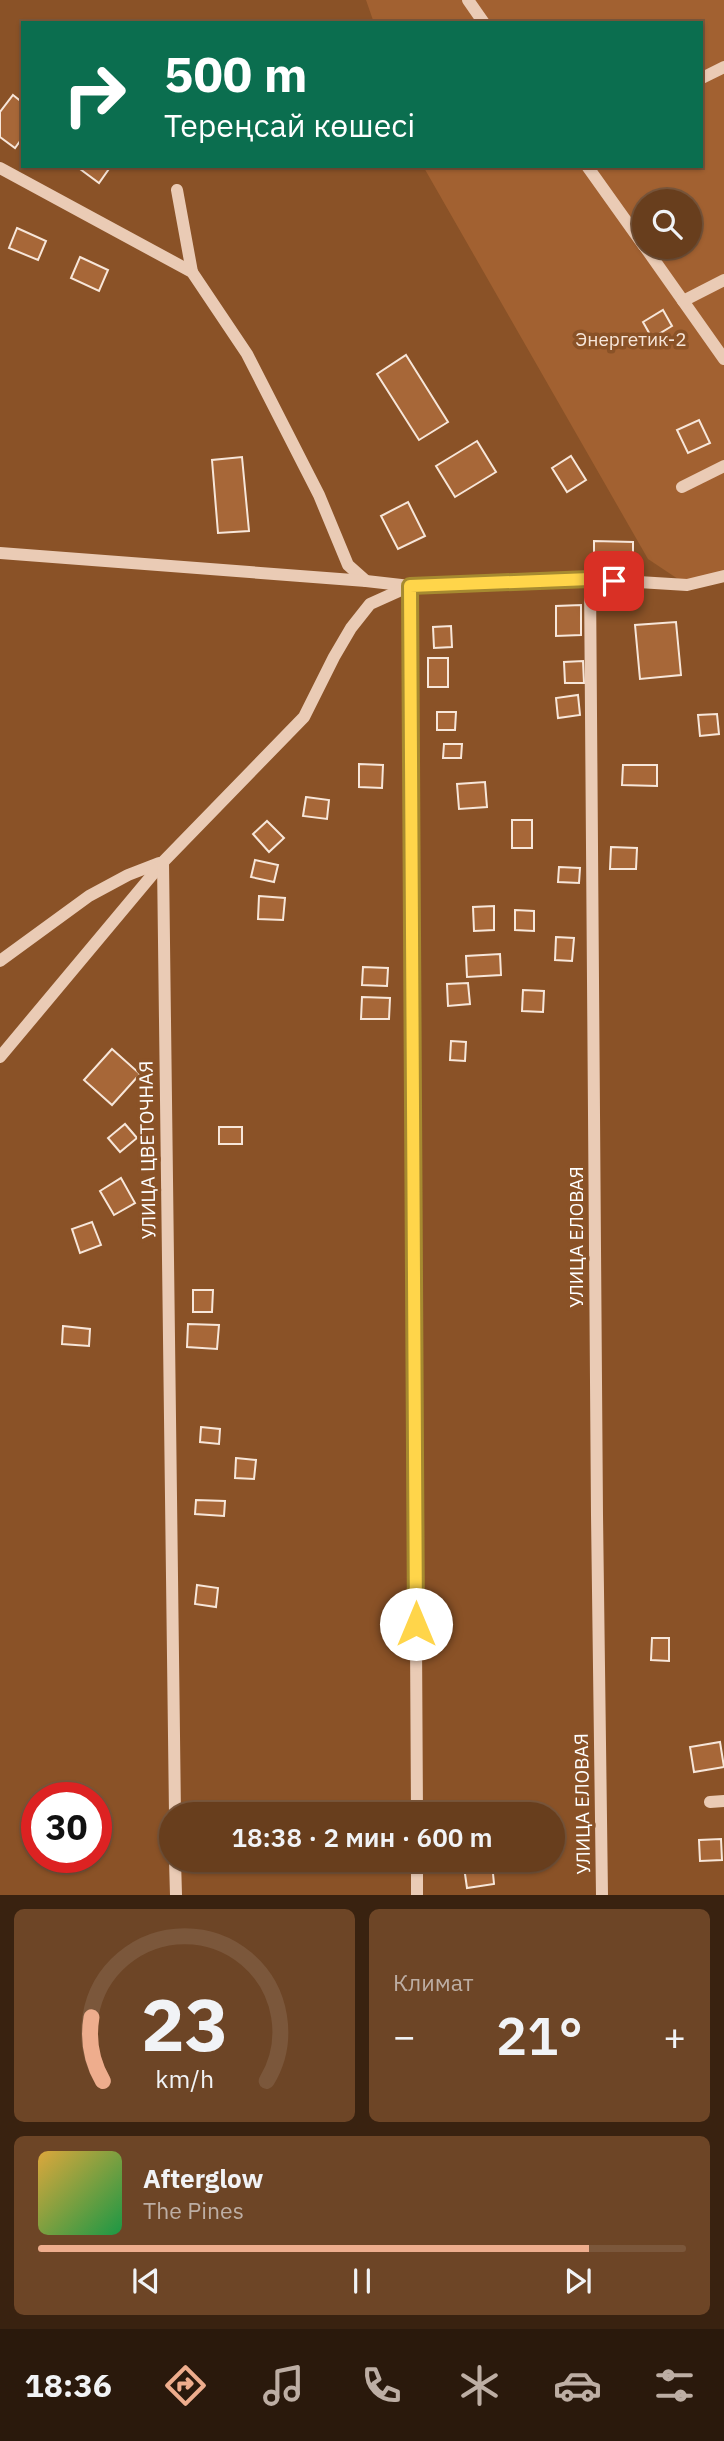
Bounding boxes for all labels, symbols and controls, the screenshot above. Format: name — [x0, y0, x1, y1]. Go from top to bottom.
text: 500 m — [164, 42, 308, 105]
icon: right — [49, 49, 140, 140]
text: Тереңсай көшесі — [164, 104, 415, 146]
map controls — [632, 189, 702, 259]
button: search — [632, 189, 702, 259]
park label: Энергетик-2 — [575, 327, 687, 351]
pin — [584, 551, 644, 611]
icon: arrive — [595, 562, 633, 600]
street label: УЛИЦА ЦВЕТОЧНАЯ — [133, 1060, 161, 1240]
street label: УЛИЦА ЕЛОВАЯ — [564, 1166, 588, 1308]
position arrow — [379, 1587, 453, 1661]
street label: УЛИЦА ЕЛОВАЯ — [569, 1733, 595, 1875]
speed limit sign: 30 — [21, 1782, 112, 1873]
text: 18:38 · 2 мин · 600 m — [231, 1820, 493, 1854]
text: Климат — [393, 1967, 474, 1997]
text: 23 — [141, 1977, 228, 2072]
text: 21° — [496, 2002, 583, 2069]
text: − — [393, 2011, 416, 2060]
text: + — [663, 2011, 686, 2060]
text: km/h — [155, 2062, 214, 2095]
text: Afterglow — [143, 2161, 263, 2195]
text: The Pines — [143, 2195, 244, 2225]
icon: previous — [127, 2262, 165, 2300]
icon: pause — [343, 2262, 381, 2300]
icon: next — [559, 2262, 597, 2300]
icon: directions — [161, 2361, 210, 2410]
icon: music — [259, 2361, 308, 2410]
icon: phone — [357, 2361, 406, 2410]
icon: climate — [455, 2361, 504, 2410]
icon: car — [553, 2361, 602, 2410]
icon: filters — [650, 2361, 699, 2410]
text: 18:36 — [24, 2364, 112, 2406]

